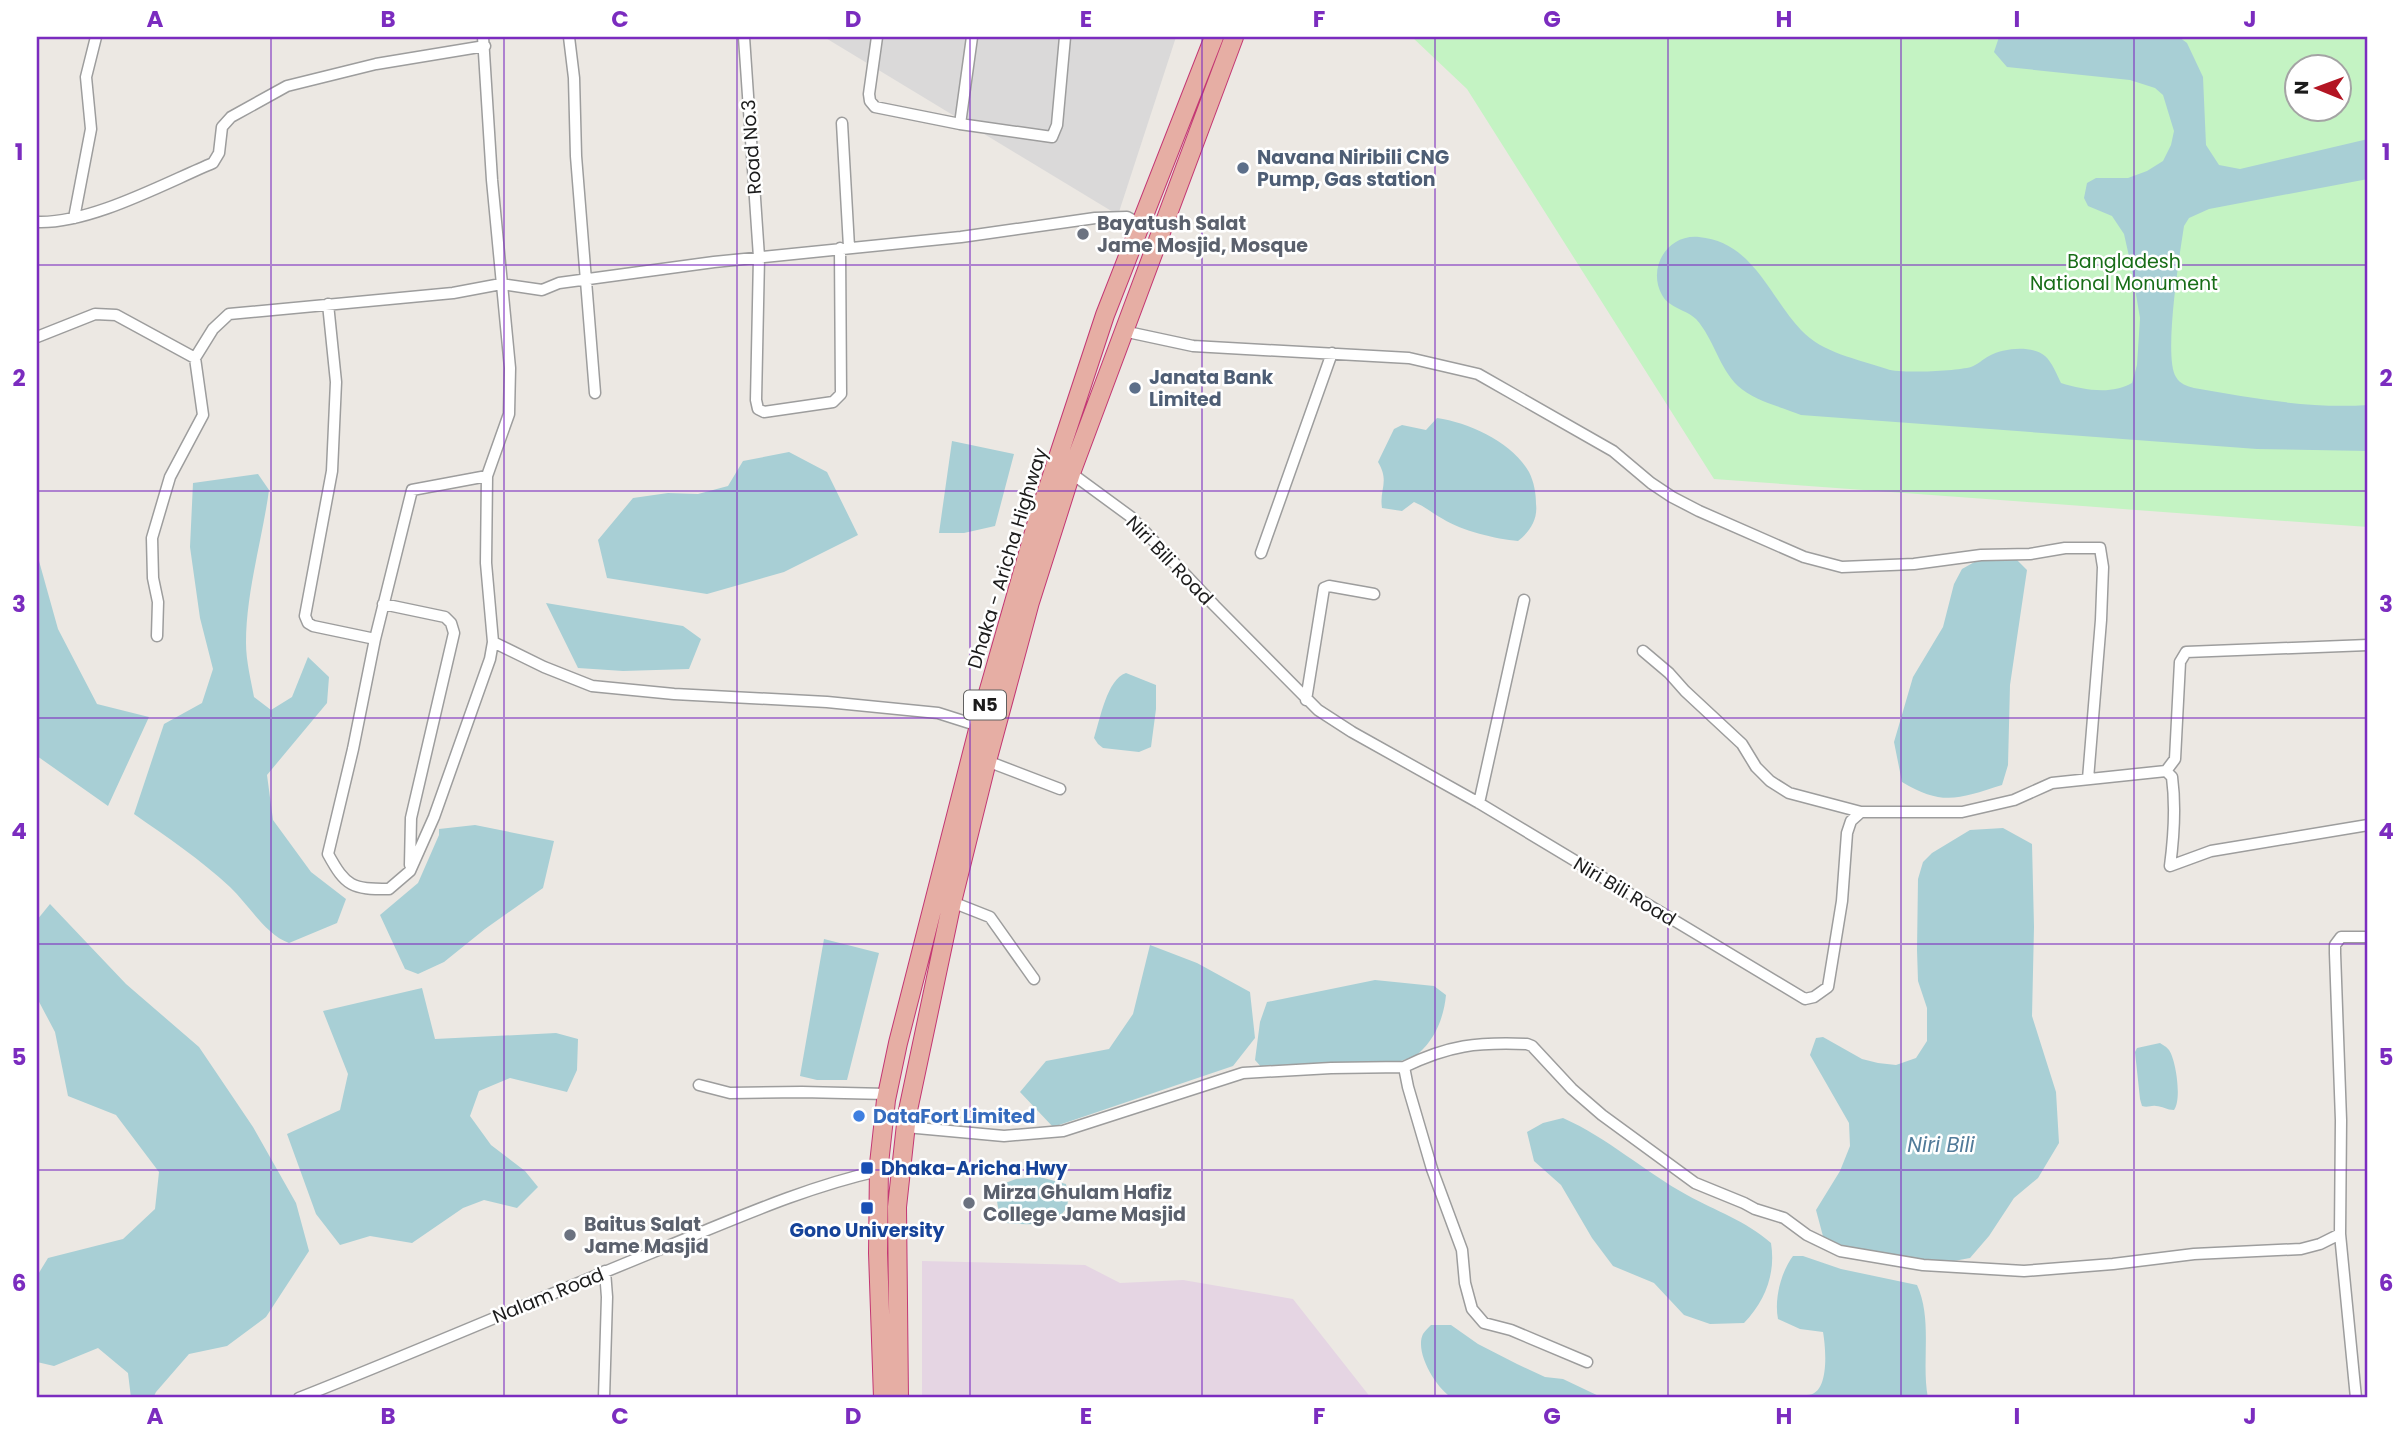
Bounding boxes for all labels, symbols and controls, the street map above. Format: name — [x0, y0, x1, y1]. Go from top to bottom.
text: A — [147, 3, 164, 35]
text: B — [380, 3, 396, 35]
text: C — [611, 3, 629, 35]
text: D — [845, 3, 861, 35]
text: E — [1080, 3, 1092, 35]
text: F — [1313, 3, 1325, 35]
text: G — [1543, 3, 1561, 35]
text: H — [1776, 3, 1792, 35]
text: I — [2014, 3, 2020, 35]
text: J — [2243, 3, 2257, 35]
north arrow — [2282, 52, 2352, 122]
text: N — [2288, 80, 2315, 95]
street label: Road No.3 — [735, 99, 768, 195]
text: 1 — [15, 136, 23, 168]
text: 1 — [2382, 136, 2390, 168]
place label: Navana Niribili CNG Pump, Gas station — [1257, 144, 1449, 193]
marker: Navana Niribili CNG Pump, Gas station — [1235, 160, 1251, 176]
place label: Bayatush Salat Jame Mosjid, Mosque — [1097, 210, 1308, 259]
marker: Bayatush Salat Jame Mosjid, Mosque — [1075, 226, 1091, 242]
park label: Bangladesh National Monument — [2030, 248, 2218, 297]
text: 2 — [12, 362, 26, 394]
text: 2 — [2379, 362, 2393, 394]
place label: Janata Bank Limited — [1149, 364, 1273, 413]
marker: Janata Bank Limited — [1127, 380, 1143, 396]
street label: Dhaka - Aricha Highway — [961, 444, 1054, 672]
street label: Niri Bili Road — [1120, 510, 1219, 611]
text: 3 — [12, 588, 26, 620]
text: 3 — [2379, 588, 2393, 620]
road number: N5 — [964, 690, 1006, 720]
text: 4 — [11, 815, 27, 847]
text: 4 — [2378, 815, 2394, 847]
street label: Niri Bili Road — [1568, 850, 1681, 933]
text: 5 — [12, 1041, 26, 1073]
text: 5 — [2379, 1041, 2393, 1073]
place label: DataFort Limited — [873, 1103, 1035, 1130]
marker: DataFort Limited — [851, 1108, 867, 1124]
water label: Niri Bili — [1907, 1130, 1976, 1159]
place label: Dhaka-Aricha Hwy — [881, 1155, 1068, 1182]
marker: Dhaka-Aricha Hwy — [859, 1160, 875, 1176]
place label: Mirza Ghulam Hafiz College Jame Masjid — [983, 1179, 1186, 1228]
marker: Mirza Ghulam Hafiz College Jame Masjid — [961, 1195, 977, 1211]
marker: Gono University — [859, 1200, 875, 1216]
place label: Baitus Salat Jame Masjid — [584, 1211, 709, 1260]
place label: Gono University — [790, 1217, 945, 1244]
marker: Baitus Salat Jame Masjid — [562, 1227, 578, 1243]
street label: Nalam Road — [489, 1261, 608, 1330]
text: 6 — [12, 1267, 26, 1299]
text: 6 — [2379, 1267, 2393, 1299]
text: A — [147, 1400, 164, 1432]
text: B — [380, 1400, 396, 1432]
text: C — [611, 1400, 629, 1432]
text: D — [845, 1400, 861, 1432]
text: E — [1080, 1400, 1092, 1432]
text: F — [1313, 1400, 1325, 1432]
text: G — [1543, 1400, 1561, 1432]
text: H — [1776, 1400, 1792, 1432]
text: I — [2014, 1400, 2020, 1432]
text: J — [2243, 1400, 2257, 1432]

